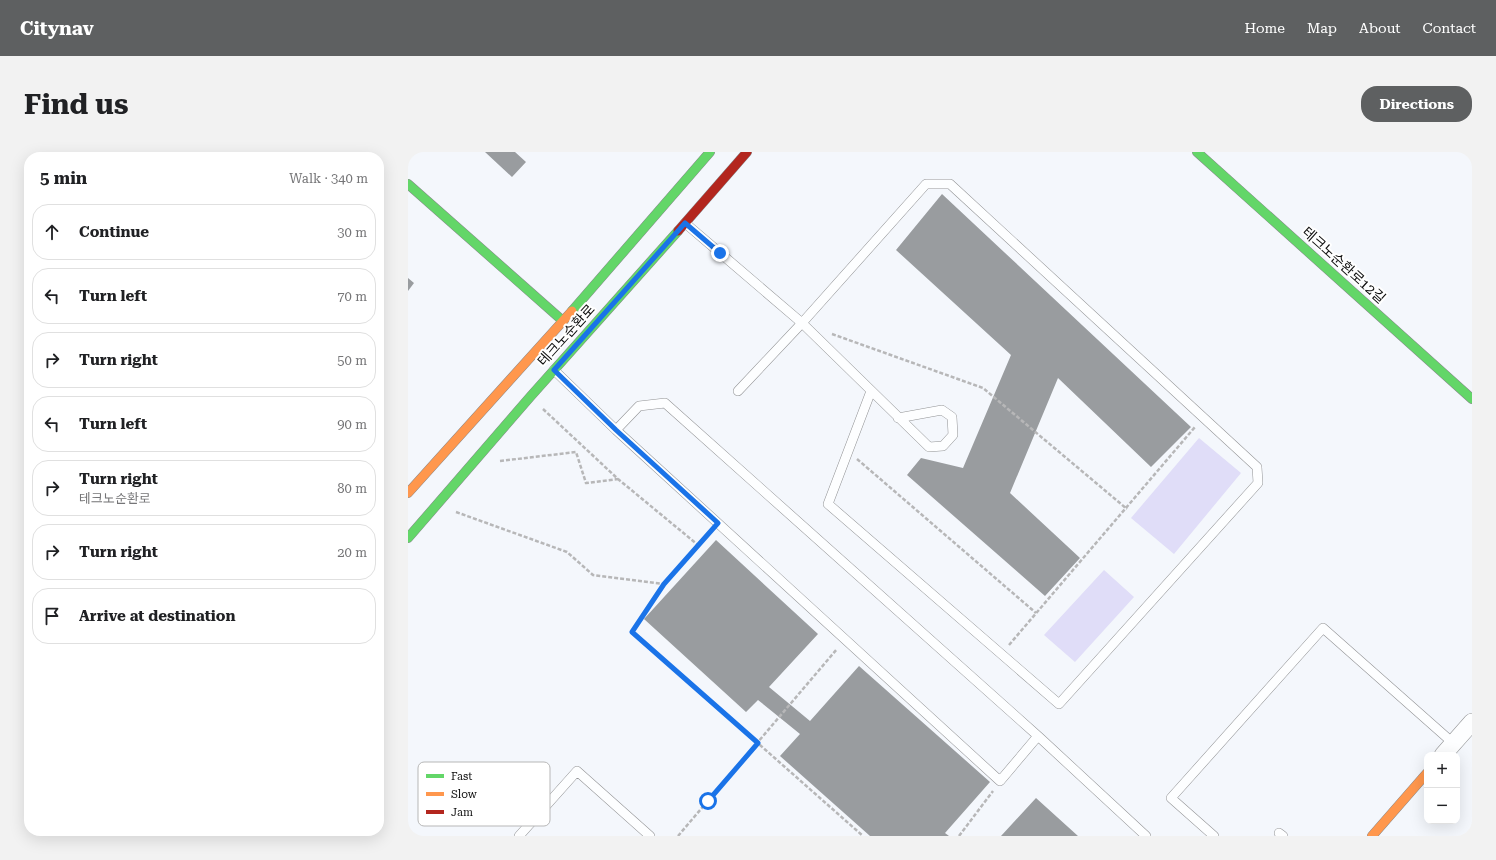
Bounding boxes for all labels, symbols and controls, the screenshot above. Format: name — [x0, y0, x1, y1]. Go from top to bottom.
text: Citynav — [20, 17, 94, 40]
text: Home — [1244, 20, 1285, 36]
text: Map — [1307, 20, 1337, 36]
text: About — [1359, 20, 1401, 36]
text: Contact — [1423, 20, 1476, 36]
button: Directions — [1361, 86, 1472, 122]
text: Find us — [24, 88, 128, 121]
text: 5 min — [40, 168, 87, 188]
text: Walk · 340 m — [289, 171, 368, 186]
icon: ahead — [41, 221, 63, 243]
text: Continue — [79, 223, 149, 241]
street label: 테크노순환로12길 — [1299, 224, 1389, 306]
text: 30 m — [337, 225, 367, 240]
route end — [711, 244, 729, 262]
icon: left — [41, 285, 63, 307]
text: Turn left — [79, 287, 147, 305]
text: 70 m — [337, 289, 367, 304]
street label: 테크노순환로 — [534, 301, 598, 369]
icon: right — [41, 349, 63, 371]
text: Turn right — [79, 351, 158, 369]
text: 50 m — [337, 353, 367, 368]
icon: left — [41, 413, 63, 435]
text: Turn left — [79, 415, 147, 433]
text: 90 m — [337, 417, 367, 432]
text: Turn right — [79, 470, 158, 488]
icon: right — [41, 477, 63, 499]
text: 80 m — [337, 481, 367, 496]
text: 테크노순환로 — [79, 491, 151, 506]
icon: right — [41, 541, 63, 563]
text: Turn right — [79, 543, 158, 561]
text: 20 m — [337, 545, 367, 560]
icon: arrive — [41, 605, 63, 627]
text: Arrive at destination — [79, 607, 235, 625]
map controls — [1424, 752, 1460, 824]
button: + — [1424, 752, 1460, 788]
legend — [418, 762, 550, 826]
text: Fast — [451, 770, 472, 783]
text: Slow — [451, 788, 478, 801]
button: − — [1424, 788, 1460, 824]
route start — [699, 792, 717, 810]
text: Jam — [451, 806, 473, 819]

